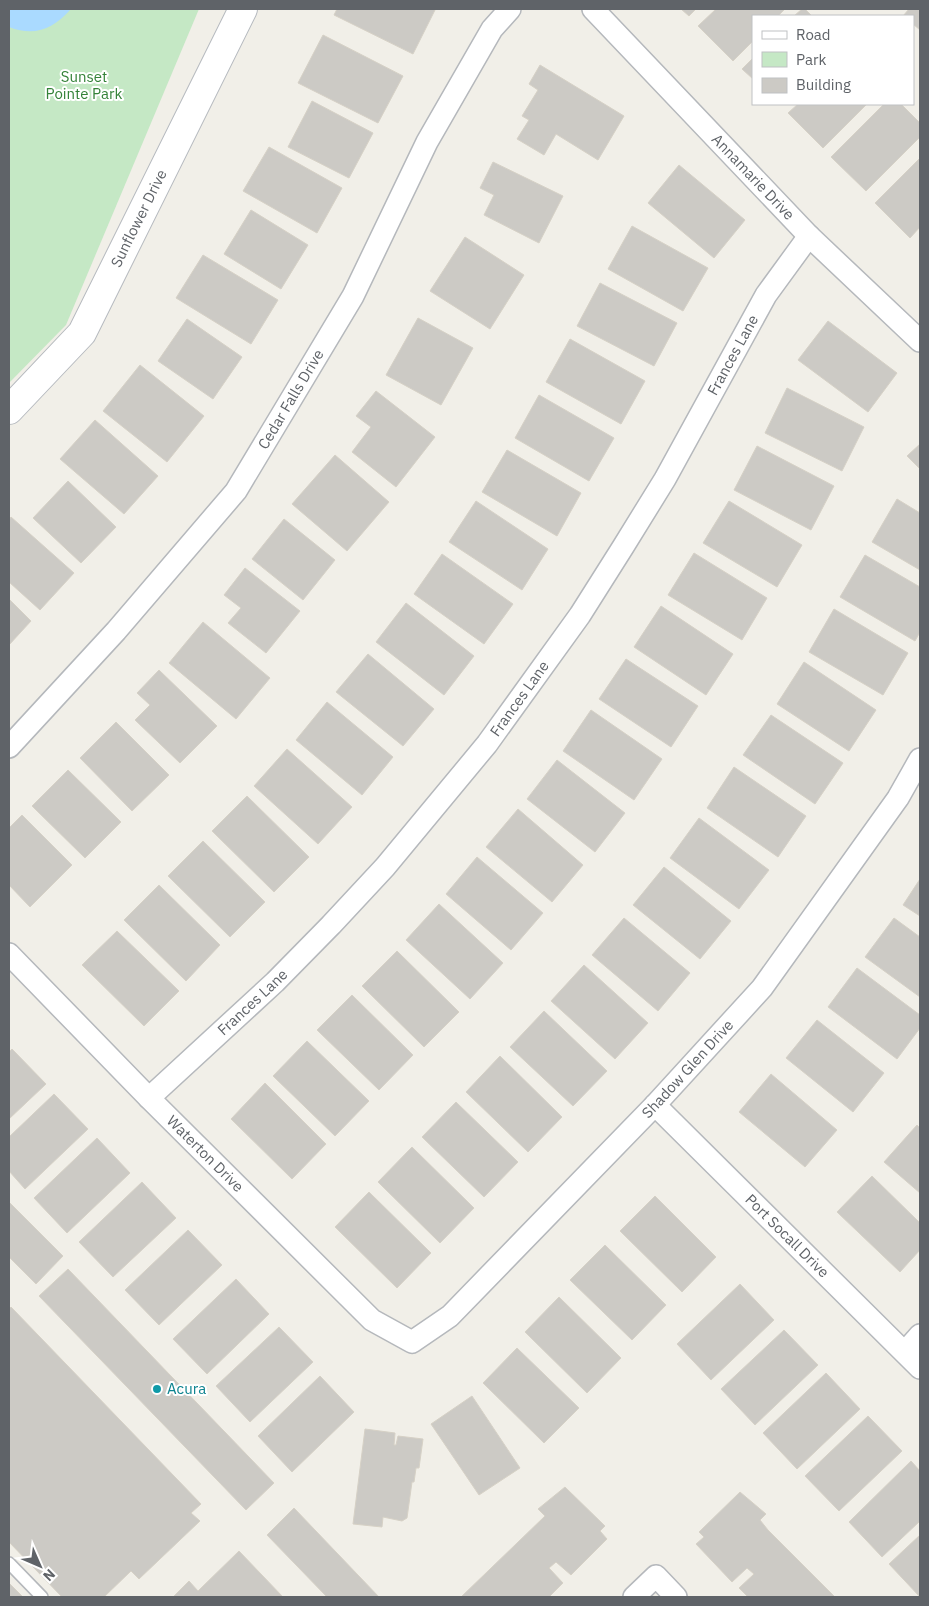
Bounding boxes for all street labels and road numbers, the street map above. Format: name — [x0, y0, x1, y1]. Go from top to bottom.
street label: Annamarie Drive — [708, 130, 799, 224]
street label: Sunflower Drive — [106, 166, 171, 270]
street label: Frances Lane — [703, 311, 762, 398]
street label: Cedar Falls Drive — [253, 346, 328, 453]
street label: Frances Lane — [485, 657, 553, 740]
street label: Frances Lane — [213, 965, 291, 1039]
street label: Shadow Glen Drive — [637, 1015, 737, 1122]
street label: Waterton Drive — [163, 1111, 248, 1196]
street label: Port Socall Drive — [741, 1190, 833, 1281]

